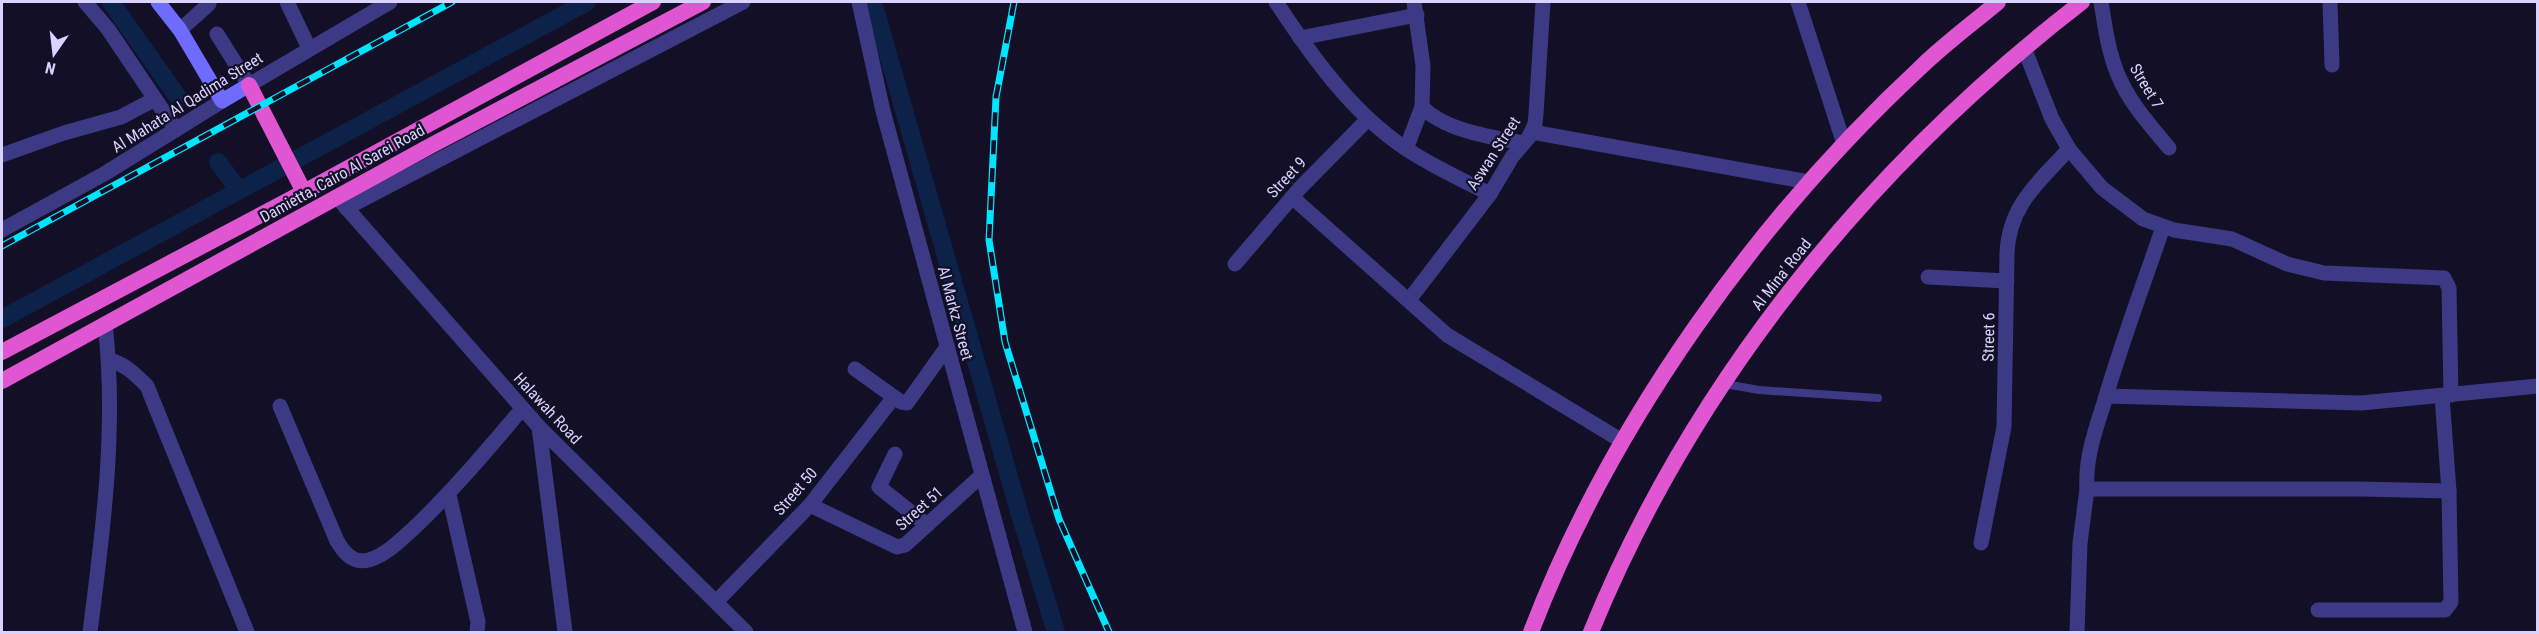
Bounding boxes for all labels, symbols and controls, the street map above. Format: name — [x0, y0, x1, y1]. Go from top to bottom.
north arrow — [24, 24, 84, 84]
street label: Al Mahata Al Qadima Street — [108, 48, 266, 157]
text: N — [43, 58, 58, 78]
street label: Street 7 — [2126, 60, 2167, 112]
street label: Aswan Street — [1463, 113, 1524, 193]
street label: Damietta, Cairo Al Sarei Road — [257, 120, 428, 227]
street label: Street 9 — [1263, 153, 1310, 202]
street label: Al Mina' Road — [1747, 235, 1815, 314]
street label: Al Markz Street — [934, 264, 977, 362]
street label: Street 6 — [1979, 312, 1998, 362]
street label: Halawah Road — [510, 369, 585, 448]
street label: Street 50 — [770, 464, 821, 519]
street label: Street 51 — [892, 482, 947, 534]

